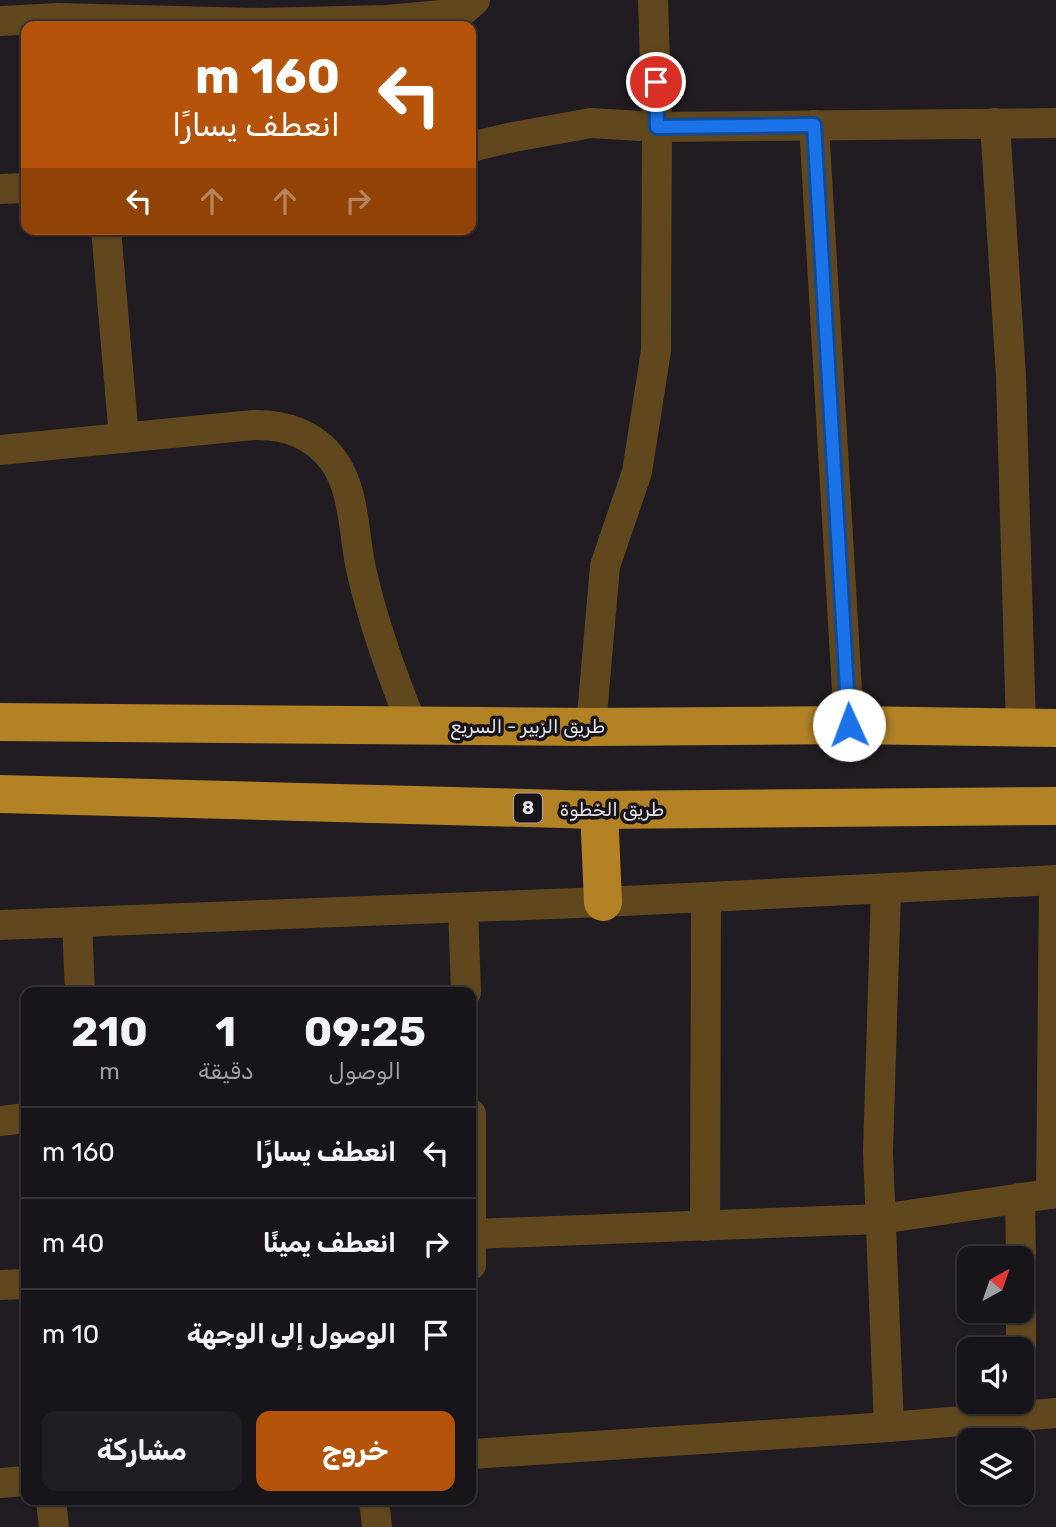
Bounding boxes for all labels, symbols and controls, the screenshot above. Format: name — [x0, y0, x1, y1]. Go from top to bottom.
text: 160 m — [195, 47, 340, 105]
icon: left — [364, 49, 455, 140]
pin — [626, 52, 686, 112]
icon: arrive — [637, 63, 675, 101]
text: انعطف يسارًا — [172, 106, 340, 144]
icon: left — [120, 182, 158, 220]
icon: ahead — [193, 182, 231, 220]
icon: ahead — [266, 182, 304, 220]
icon: right — [339, 182, 377, 220]
position arrow — [812, 688, 886, 762]
street label: طريق الزبير - السريع — [451, 715, 605, 740]
road number: 8 — [514, 794, 542, 822]
street label: طريق الخطوة — [560, 798, 664, 821]
text: 210 — [71, 1007, 148, 1057]
text: 1 — [215, 1007, 236, 1057]
text: 09:25 — [304, 1007, 426, 1057]
text: m — [99, 1057, 120, 1085]
text: دقيقة — [198, 1057, 254, 1085]
text: الوصول — [329, 1057, 401, 1085]
icon: left — [417, 1134, 455, 1172]
text: 160 m — [42, 1137, 115, 1168]
text: انعطف يسارًا — [255, 1137, 396, 1168]
icon: right — [417, 1225, 455, 1263]
text: 40 m — [42, 1228, 104, 1259]
text: انعطف يمينًا — [263, 1228, 396, 1259]
north arrow — [957, 1246, 1034, 1323]
map controls — [957, 1246, 1034, 1505]
icon: arrive — [417, 1316, 455, 1354]
text: 10 m — [42, 1319, 99, 1350]
text: الوصول إلى الوجهة — [187, 1319, 396, 1350]
button: sound — [957, 1337, 1034, 1414]
button: مشاركة — [42, 1411, 242, 1491]
button: خروج — [256, 1411, 455, 1491]
button: layers — [957, 1428, 1034, 1505]

